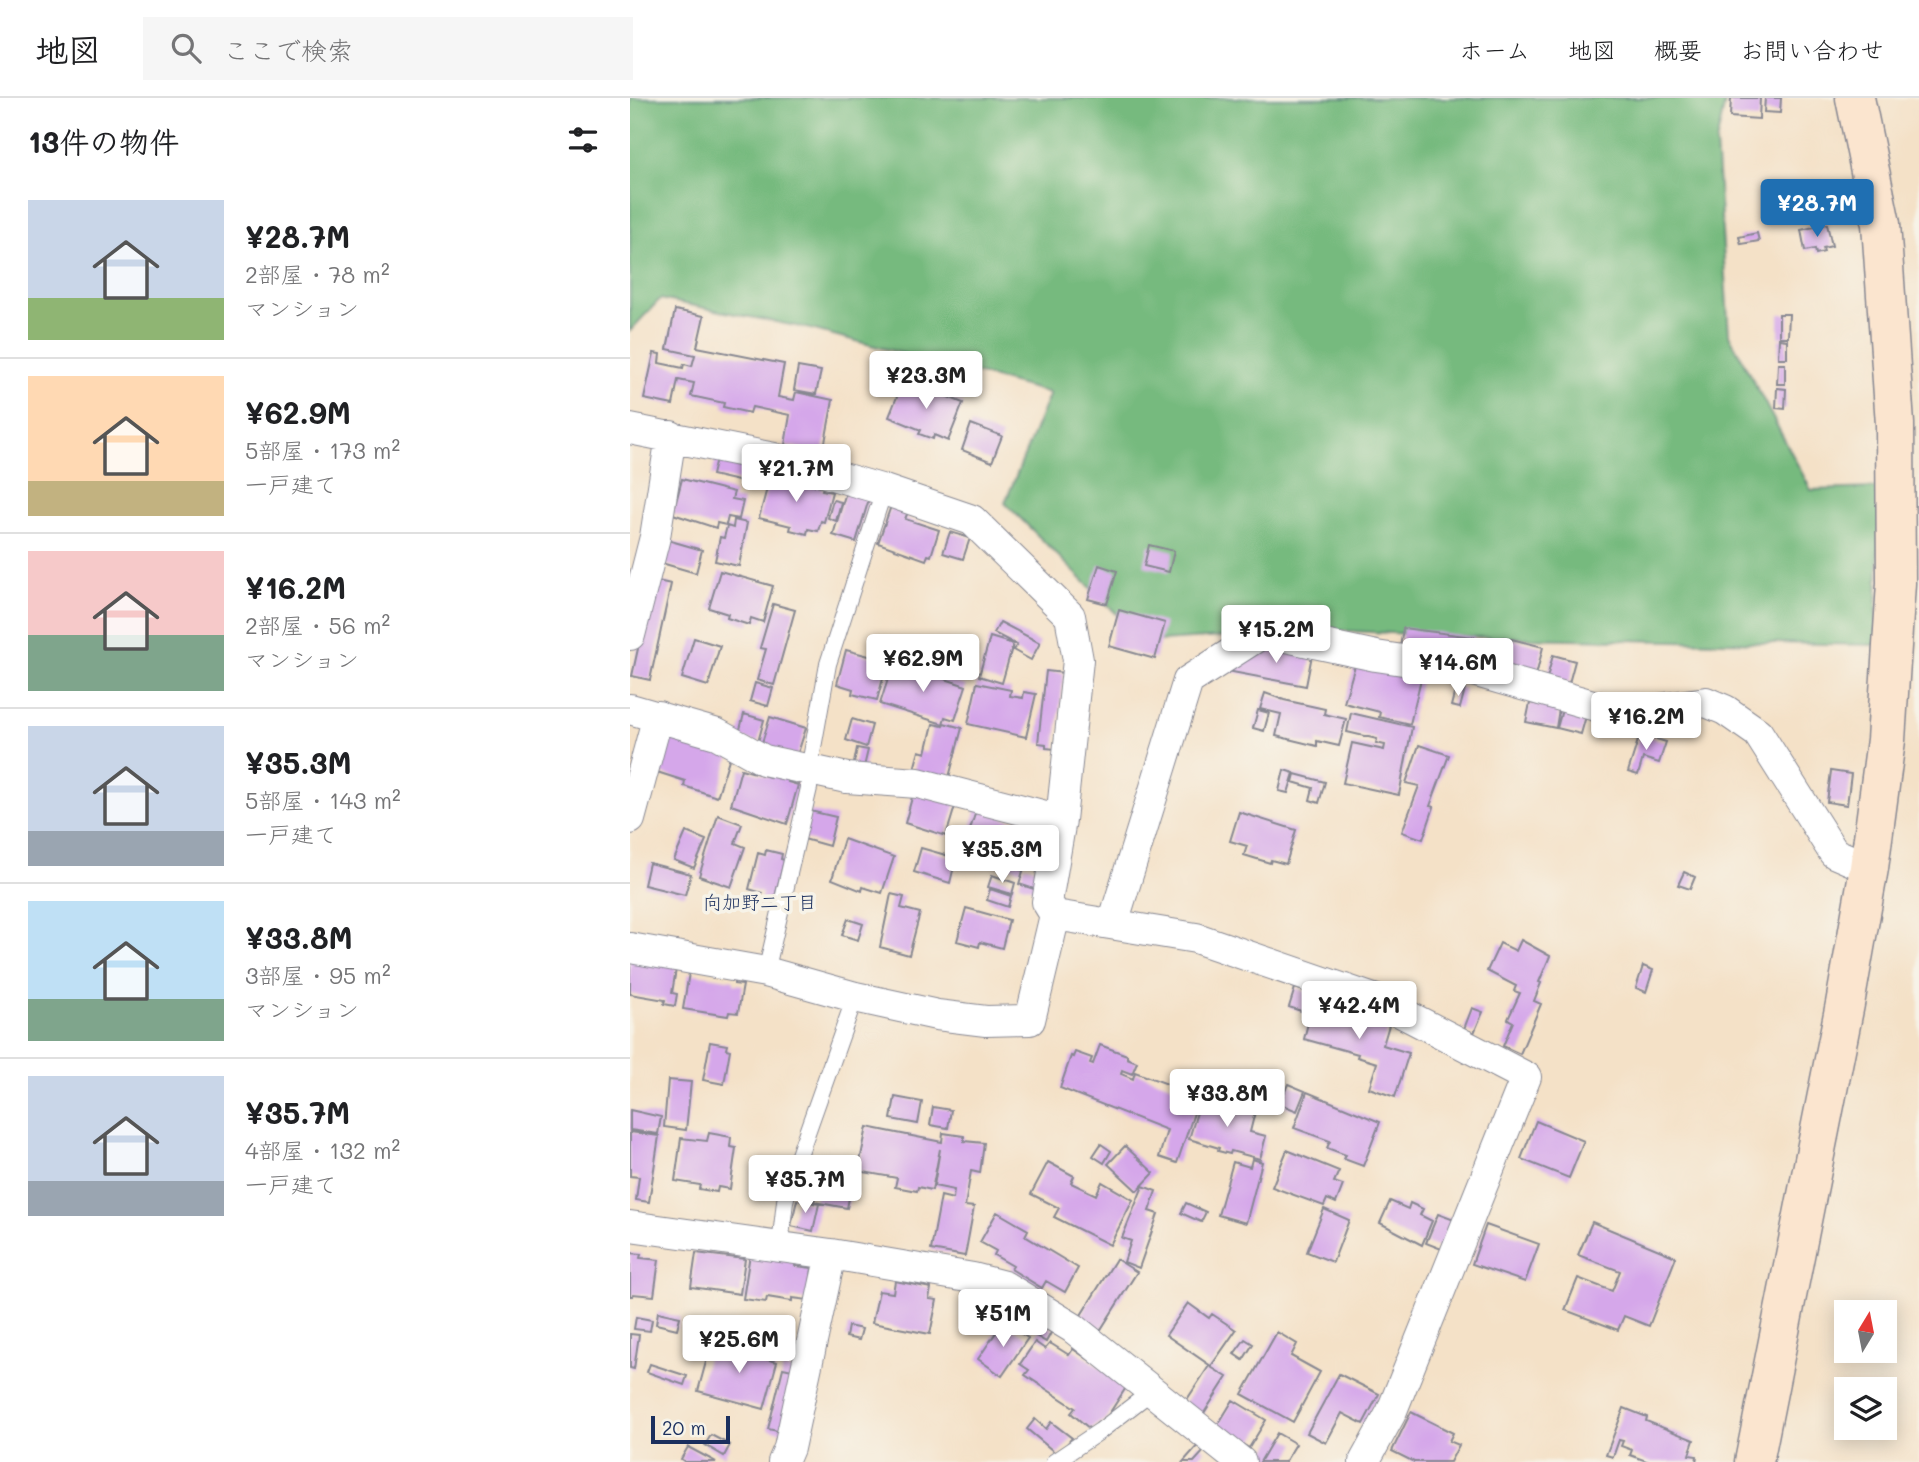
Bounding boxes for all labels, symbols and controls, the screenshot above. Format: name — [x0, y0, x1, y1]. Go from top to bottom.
search box — [143, 17, 633, 80]
text: 地図 — [35, 27, 101, 70]
icon: search — [167, 29, 205, 67]
text: ここで検索 — [223, 33, 353, 67]
text: ホーム — [1459, 34, 1530, 65]
text: 地図 — [1568, 34, 1616, 65]
text: 概要 — [1654, 34, 1702, 65]
text: お問い合わせ — [1740, 34, 1884, 65]
text: 13件の物件 — [28, 121, 179, 161]
icon: filters — [564, 121, 602, 159]
pin: ¥28.7M — [1760, 180, 1874, 239]
text: ¥28.7M — [1777, 187, 1857, 217]
text: ¥28.7M — [245, 216, 350, 256]
icon: home — [84, 228, 168, 312]
text: 2部屋 · 78 m² — [245, 259, 390, 289]
text: マンション — [245, 293, 359, 323]
pin: ¥23.3M — [869, 352, 983, 411]
text: ¥23.3M — [885, 359, 967, 389]
text: ¥62.9M — [245, 392, 351, 432]
icon: home — [84, 404, 168, 488]
text: 5部屋 · 173 m² — [245, 435, 400, 465]
pin: ¥21.7M — [739, 444, 853, 504]
text: ¥21.7M — [758, 452, 834, 482]
text: 一戸建て — [245, 469, 337, 499]
text: ¥16.2M — [245, 567, 346, 607]
icon: home — [84, 579, 168, 663]
pin: ¥15.2M — [1219, 606, 1333, 665]
text: 2部屋 · 56 m² — [245, 610, 390, 640]
text: ¥15.2M — [1237, 613, 1315, 643]
pin: ¥62.9M — [866, 634, 980, 694]
pin: ¥14.6M — [1401, 638, 1515, 698]
text: ¥62.9M — [882, 642, 964, 672]
text: マンション — [245, 644, 359, 674]
text: ¥14.6M — [1418, 646, 1498, 676]
pin: ¥16.2M — [1589, 692, 1703, 752]
text: ¥16.2M — [1607, 700, 1685, 730]
text: ¥35.3M — [245, 742, 352, 782]
icon: home — [84, 754, 168, 838]
text: 5部屋 · 143 m² — [245, 785, 401, 815]
text: 一戸建て — [245, 819, 337, 849]
pin: ¥35.3M — [945, 826, 1059, 885]
text: ¥35.3M — [961, 833, 1043, 863]
district label: 向加野二丁目 — [703, 889, 817, 914]
text: ¥33.8M — [245, 917, 353, 957]
icon: home — [84, 929, 168, 1013]
text: 3部屋 · 95 m² — [245, 960, 391, 990]
pin: ¥42.4M — [1302, 982, 1416, 1041]
text: ¥42.4M — [1318, 989, 1400, 1019]
text: マンション — [245, 994, 359, 1024]
pin: ¥33.8M — [1170, 1070, 1284, 1129]
text: ¥33.8M — [1186, 1077, 1268, 1107]
text: ¥35.7M — [245, 1092, 350, 1132]
icon: home — [84, 1104, 168, 1188]
text: 4部屋 · 132 m² — [245, 1135, 400, 1165]
pin: ¥35.7M — [748, 1156, 862, 1215]
text: ¥35.7M — [765, 1163, 845, 1193]
text: 一戸建て — [245, 1169, 337, 1199]
pin: ¥51M — [962, 1290, 1044, 1349]
text: ¥51M — [974, 1297, 1032, 1327]
north arrow — [1834, 1300, 1897, 1363]
map controls — [1834, 1300, 1897, 1440]
pin: ¥25.6M — [682, 1316, 796, 1375]
text: ¥25.6M — [699, 1323, 779, 1353]
button: layers — [1834, 1377, 1897, 1440]
scale bar — [651, 1413, 730, 1445]
text: 20 m — [662, 1415, 706, 1440]

